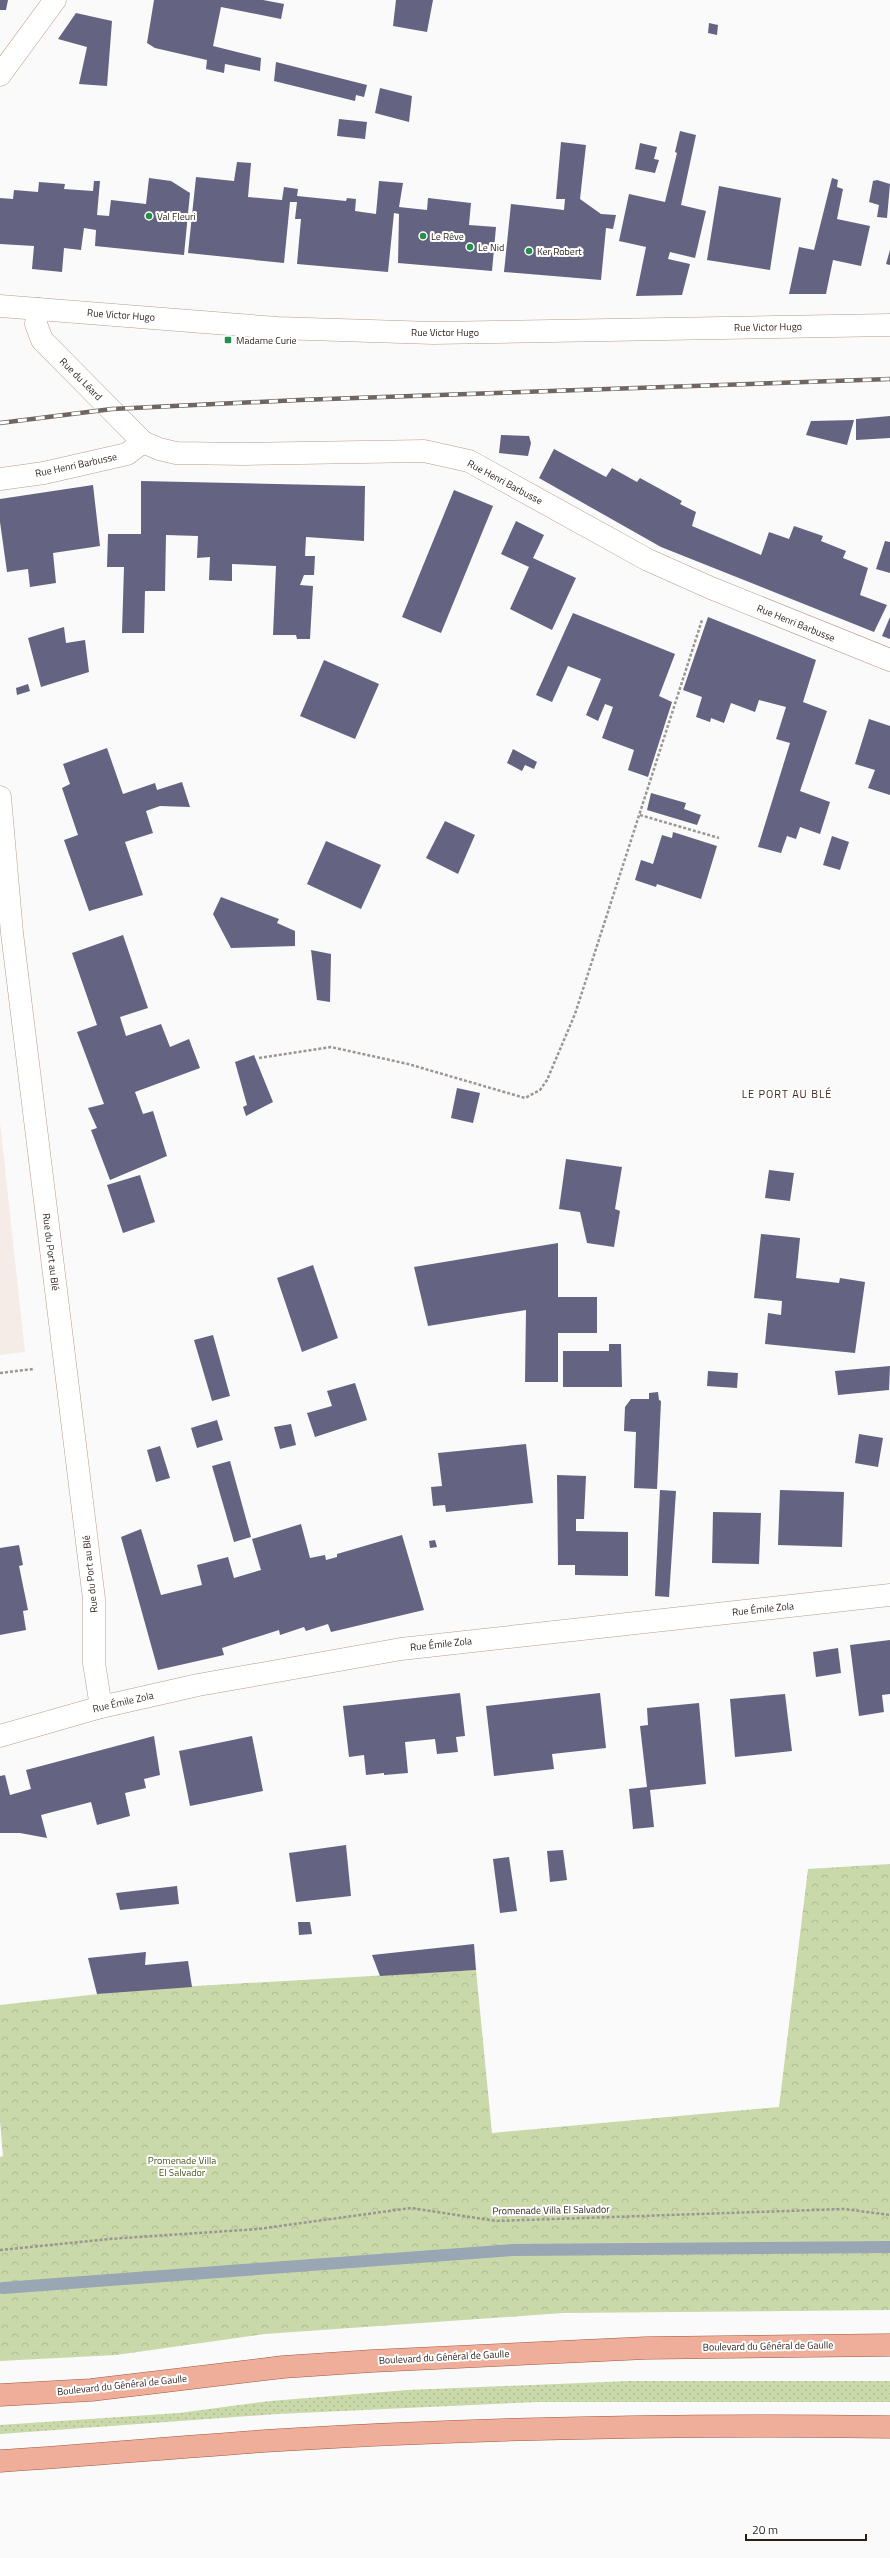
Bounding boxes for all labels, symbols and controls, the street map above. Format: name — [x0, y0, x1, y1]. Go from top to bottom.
place label: Val Fleuri — [157, 209, 196, 224]
marker: Val Fleuri — [144, 211, 154, 221]
place label: Le Rêve — [431, 229, 464, 244]
marker: Le Rêve — [418, 231, 428, 241]
place label: Le Nid — [478, 240, 504, 255]
marker: Le Nid — [465, 242, 475, 252]
place label: Ker Robert — [537, 244, 582, 259]
marker: Ker Robert — [524, 246, 534, 256]
street label: Rue Victor Hugo — [87, 305, 155, 325]
street label: Rue Victor Hugo — [734, 319, 802, 335]
street label: Rue Victor Hugo — [411, 325, 479, 340]
place label: Madame Curie — [236, 333, 297, 348]
marker: Madame Curie — [223, 335, 233, 345]
street label: Rue du Léard — [56, 354, 106, 404]
street label: Rue Henri Barbusse — [34, 449, 118, 481]
street label: Rue Henri Barbusse — [465, 456, 545, 508]
street label: Rue Henri Barbusse — [755, 600, 837, 646]
district label: LE PORT AU BLÉ — [742, 1086, 832, 1102]
street label: Rue du Port au Blé — [39, 1212, 63, 1292]
street label: Rue du Port au Blé — [78, 1534, 102, 1614]
street label: Rue Émile Zola — [731, 1598, 795, 1620]
street label: Rue Émile Zola — [409, 1633, 473, 1655]
street label: Rue Émile Zola — [91, 1688, 155, 1716]
park label: Promenade Villa El Salvador — [148, 2153, 216, 2180]
street label: Promenade Villa El Salvador — [492, 2201, 610, 2219]
street label: Boulevard du Général de Gaulle — [703, 2337, 833, 2355]
street label: Boulevard du Général de Gaulle — [378, 2346, 510, 2368]
street label: Boulevard du Général de Gaulle — [56, 2371, 188, 2399]
scale bar — [746, 2516, 866, 2542]
text: 20 m — [752, 2520, 778, 2539]

